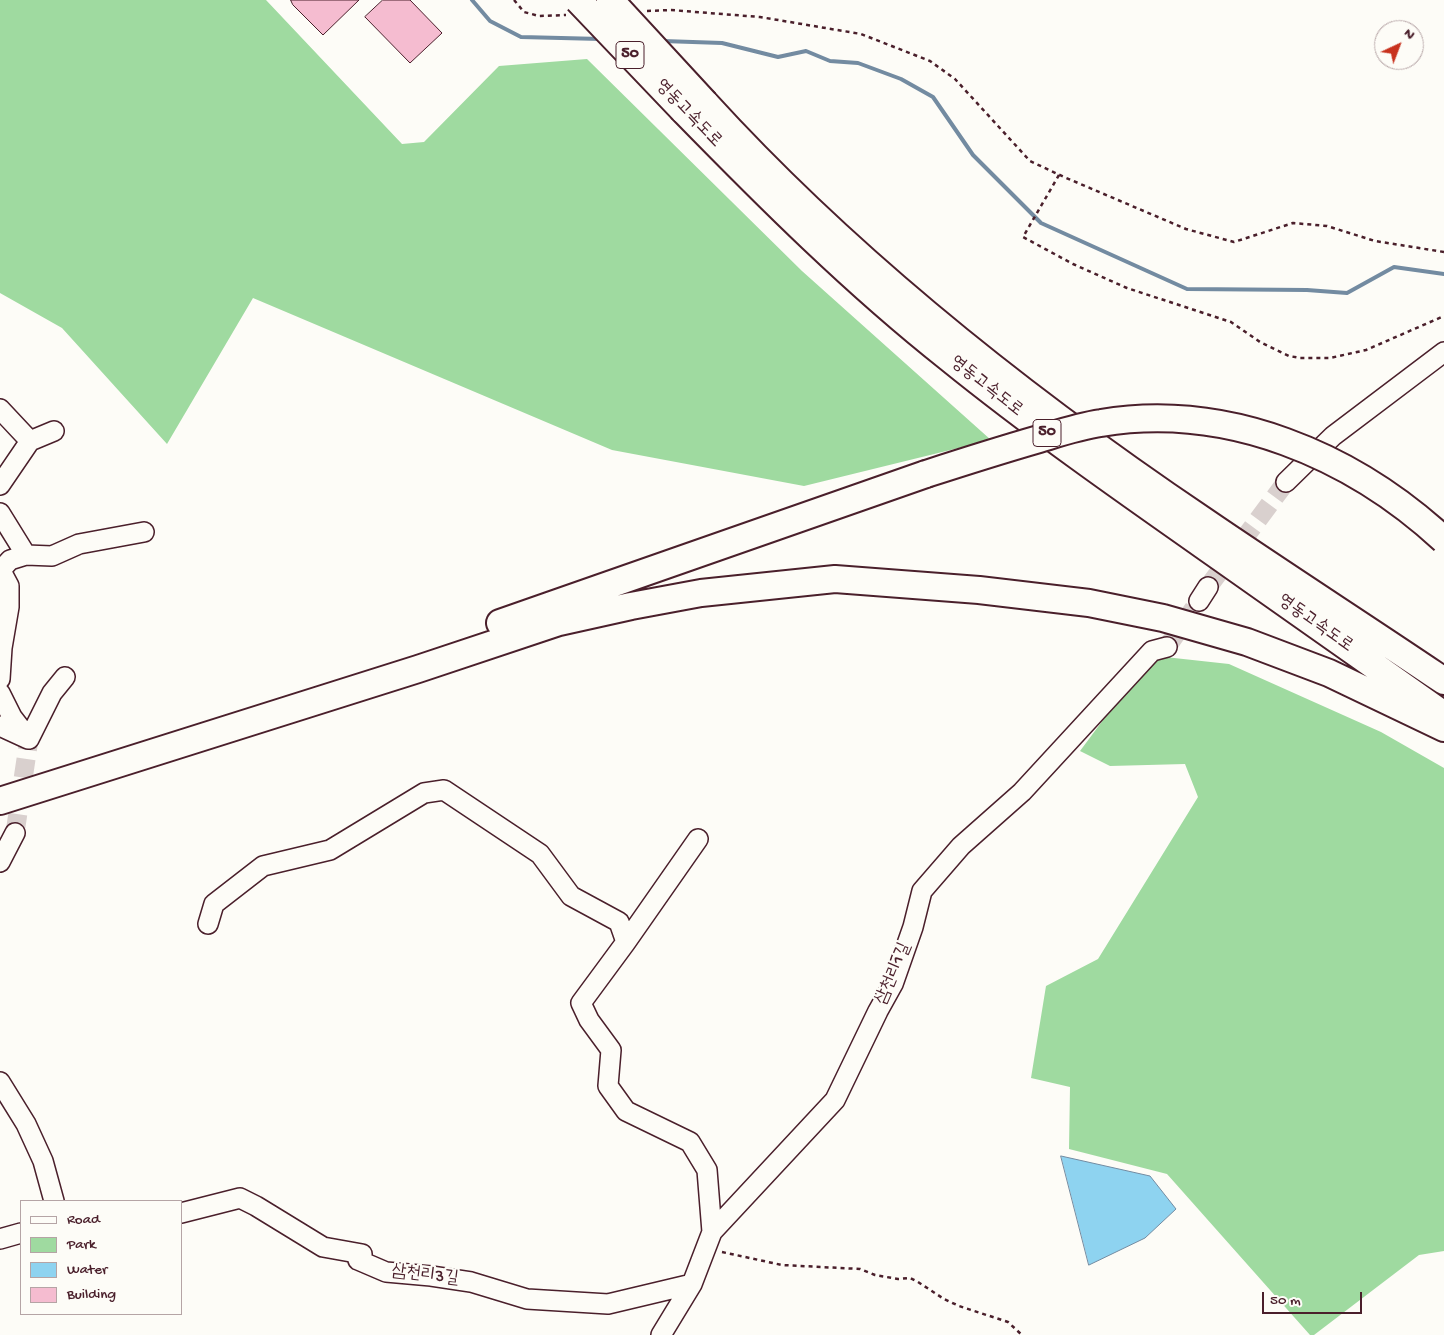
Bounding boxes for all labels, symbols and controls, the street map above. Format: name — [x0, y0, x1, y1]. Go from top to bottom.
north arrow — [1374, 20, 1424, 70]
text: N — [1400, 25, 1418, 44]
road number: 50 — [616, 42, 644, 68]
street label: 영동고속도로 — [650, 75, 726, 153]
street label: 영동고속도로 — [945, 352, 1027, 422]
road number: 50 — [1033, 419, 1061, 446]
street label: 영동고속도로 — [1273, 590, 1357, 658]
street label: 삼천리1길 — [871, 940, 917, 1008]
legend — [20, 1200, 182, 1315]
text: Road — [67, 1211, 100, 1229]
text: Park — [67, 1236, 96, 1254]
text: Water — [67, 1261, 107, 1279]
street label: 삼천리3길 — [390, 1261, 460, 1291]
scale bar — [1264, 1282, 1364, 1314]
text: Building — [67, 1286, 116, 1304]
text: 50 m — [1270, 1292, 1301, 1310]

